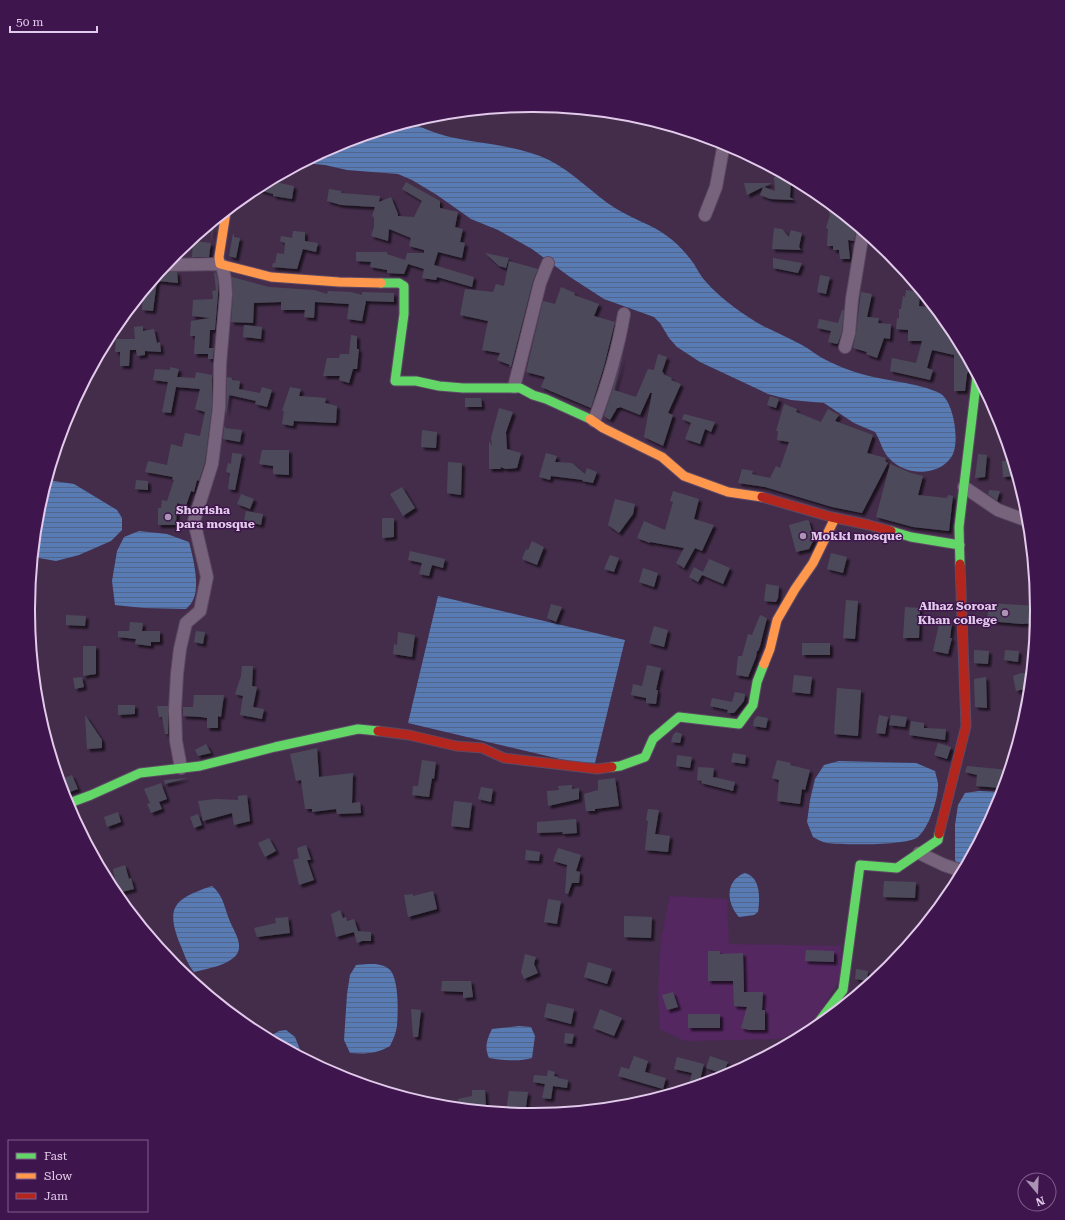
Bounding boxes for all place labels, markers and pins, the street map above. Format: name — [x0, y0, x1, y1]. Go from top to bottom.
place label: Shorisha para mosque — [176, 503, 255, 531]
marker: Shorisha para mosque — [163, 512, 173, 522]
place label: Mokki mosque — [811, 529, 902, 543]
marker: Mokki mosque — [798, 531, 808, 541]
place label: Alhaz Soroar Khan college — [918, 599, 998, 627]
marker: Alhaz Soroar Khan college — [1000, 608, 1010, 618]

